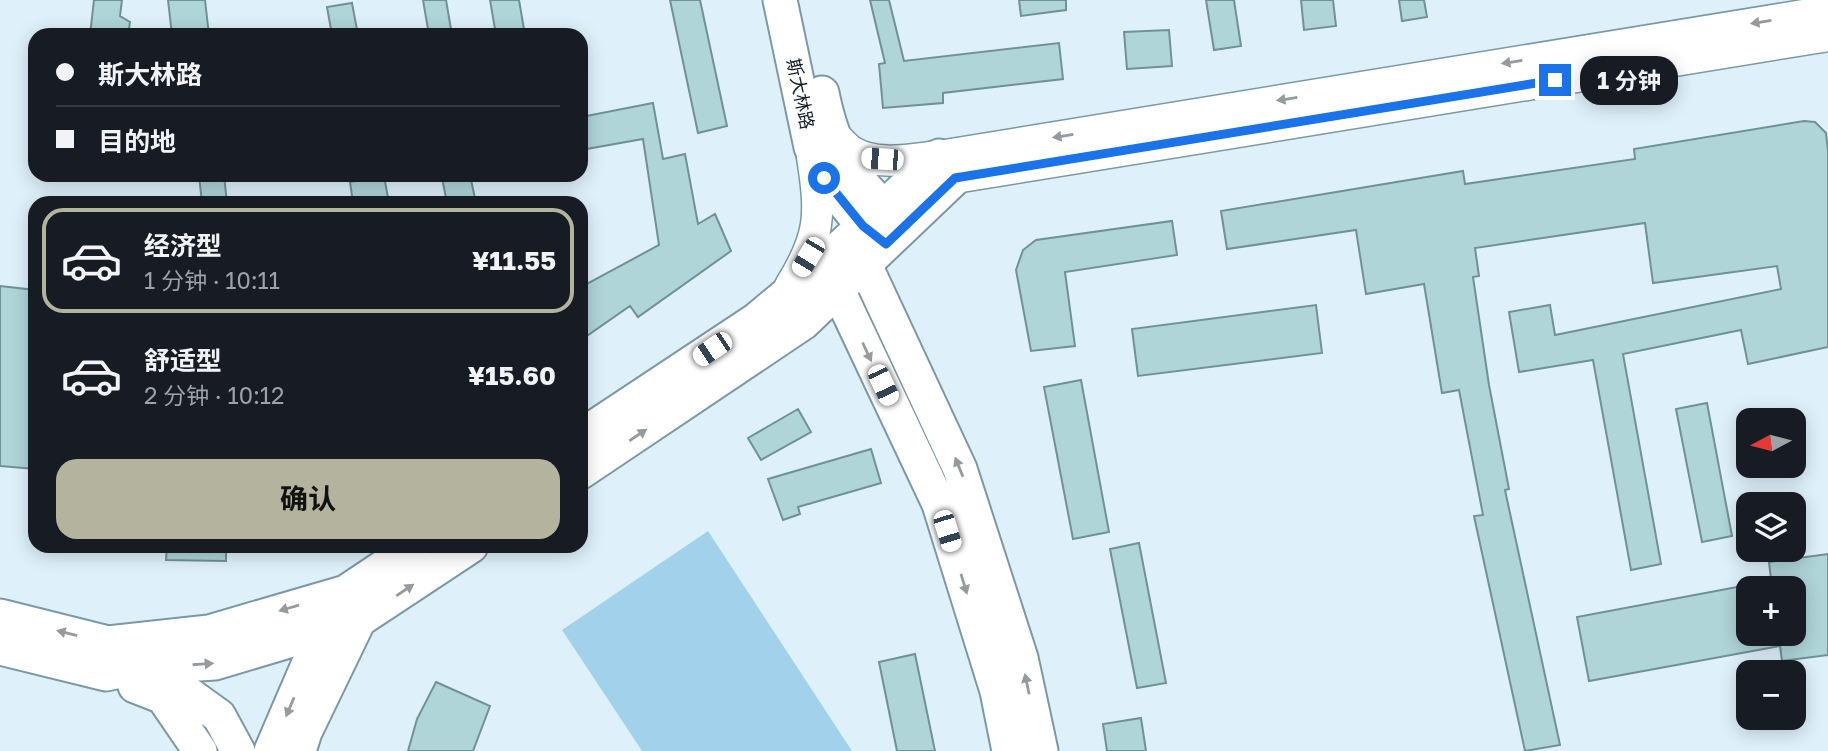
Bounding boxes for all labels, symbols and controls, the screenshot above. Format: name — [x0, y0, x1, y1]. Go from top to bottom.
one-way arrow — [1750, 17, 1772, 28]
street label: 斯大林路 — [783, 56, 819, 131]
callout: 1 分钟 — [1580, 56, 1678, 104]
one-way arrow — [1501, 57, 1523, 68]
text: 斯大林路 — [98, 59, 202, 90]
route end — [1539, 64, 1571, 96]
text: 1 分钟 — [1597, 66, 1661, 94]
one-way arrow — [1276, 94, 1298, 105]
text: 目的地 — [98, 126, 176, 157]
one-way arrow — [1052, 131, 1074, 142]
car — [861, 147, 904, 171]
route start — [808, 162, 840, 194]
icon: car — [60, 229, 123, 292]
text: 经济型 — [144, 230, 222, 261]
car — [789, 234, 828, 280]
text: ¥11.55 — [472, 245, 556, 276]
text: 1 分钟 · 10:11 — [144, 266, 280, 294]
car — [689, 329, 736, 369]
one-way arrow — [862, 341, 873, 362]
icon: car — [60, 344, 123, 407]
text: 舒适型 — [144, 345, 222, 376]
text: ¥15.60 — [468, 360, 556, 391]
car — [865, 362, 902, 408]
text: 2 分钟 · 10:12 — [144, 381, 284, 409]
north arrow — [1736, 408, 1806, 478]
map controls — [1736, 408, 1806, 730]
one-way arrow — [628, 428, 648, 441]
one-way arrow — [953, 457, 964, 478]
button: 确认 — [56, 459, 560, 539]
button: layers — [1736, 492, 1806, 562]
car — [931, 508, 964, 554]
one-way arrow — [959, 574, 969, 595]
button: + — [1736, 576, 1806, 646]
one-way arrow — [395, 583, 415, 596]
one-way arrow — [279, 604, 300, 614]
one-way arrow — [56, 627, 78, 638]
one-way arrow — [192, 658, 214, 669]
button: − — [1736, 660, 1806, 730]
one-way arrow — [1021, 673, 1032, 695]
one-way arrow — [284, 697, 296, 717]

